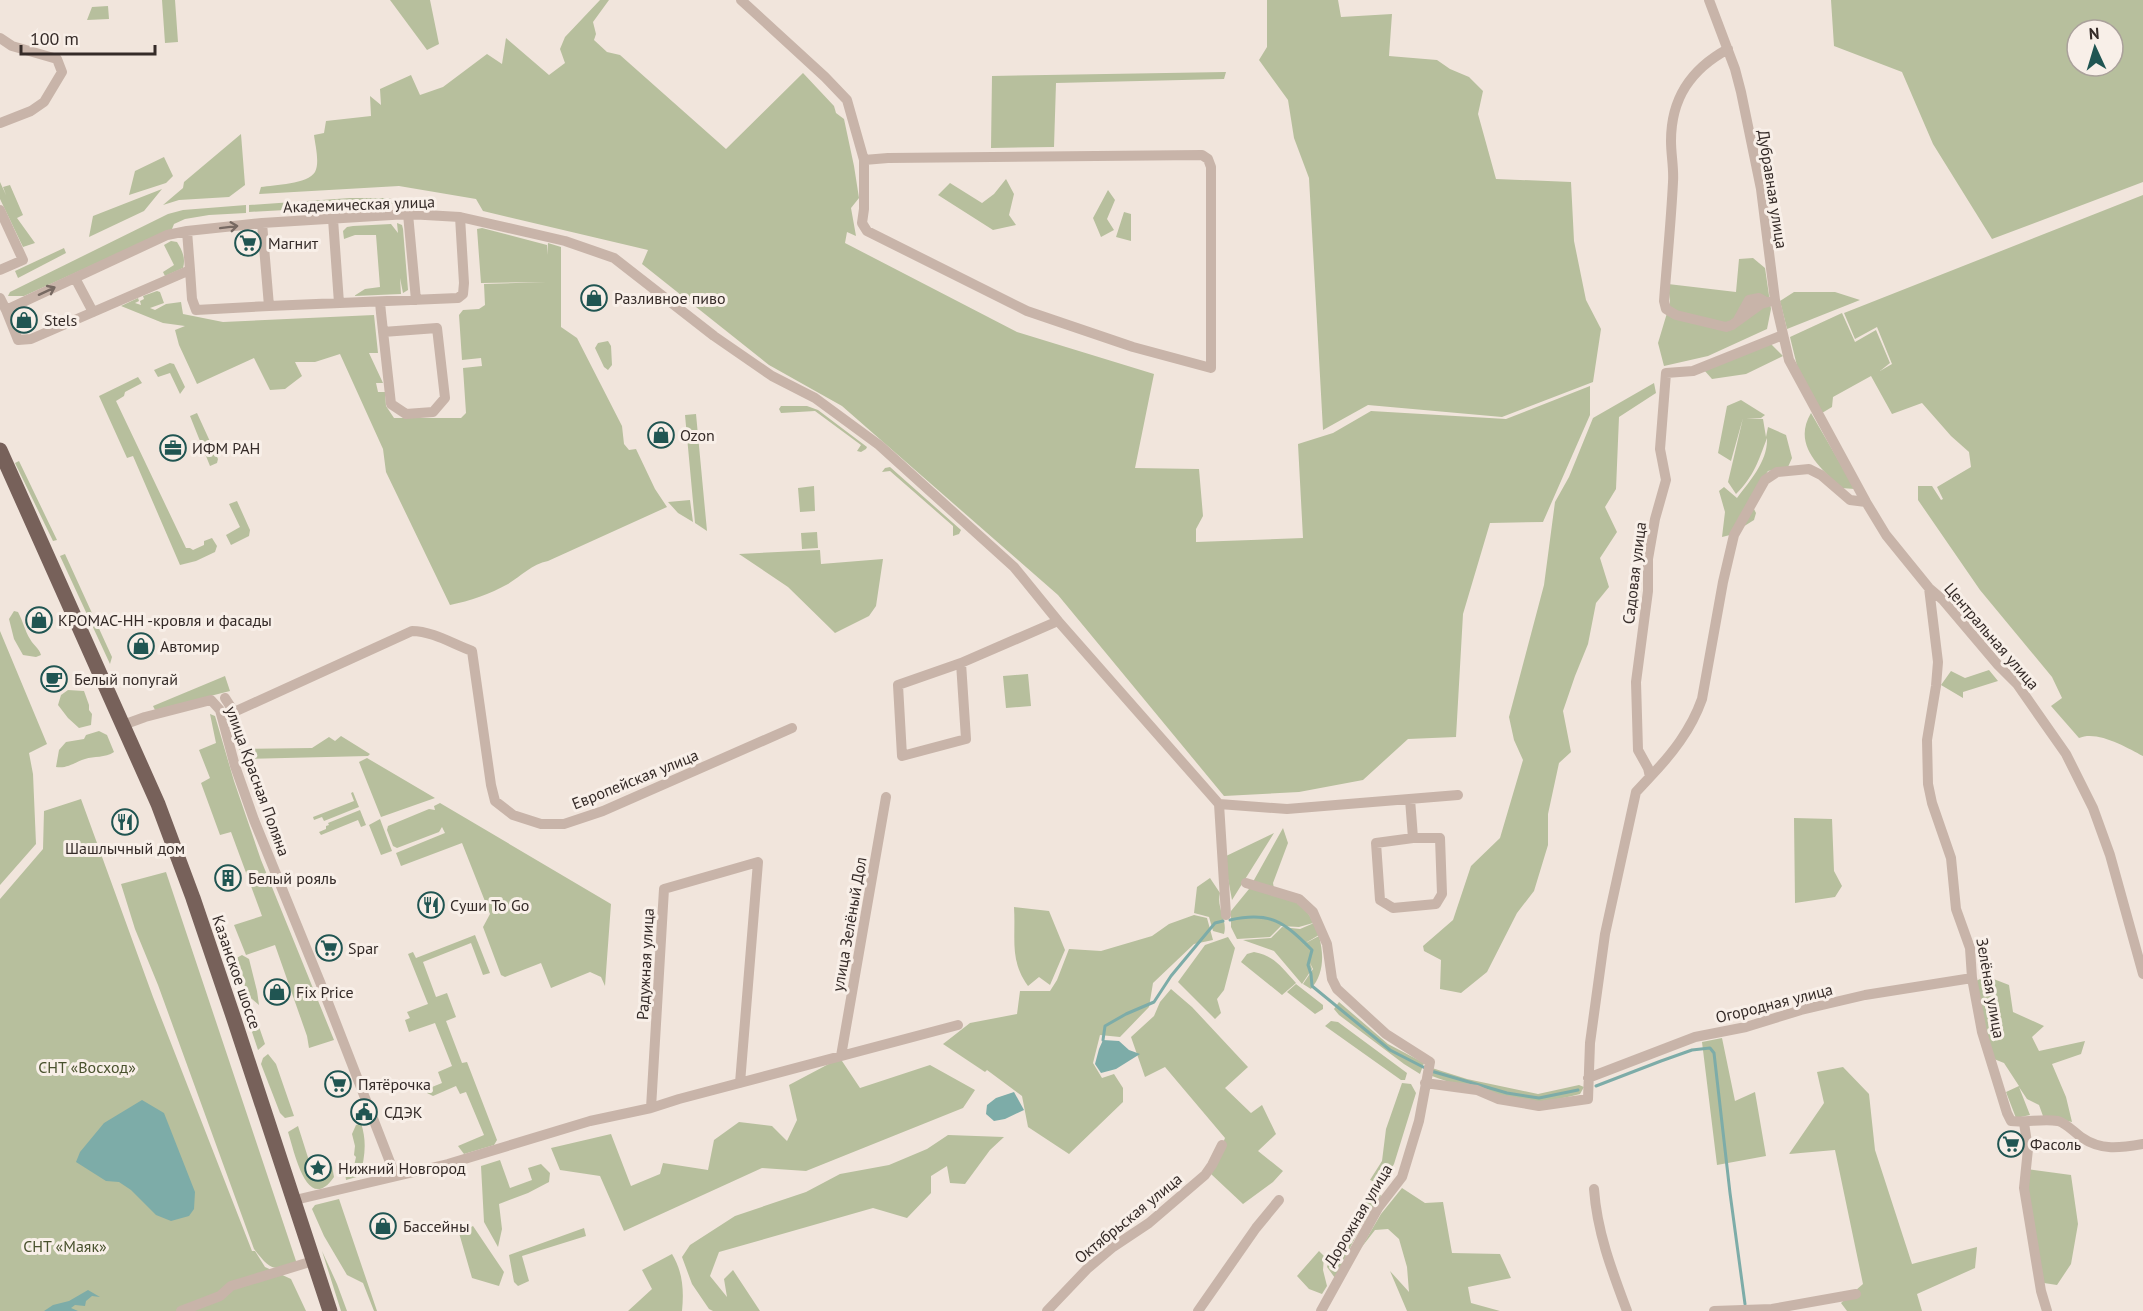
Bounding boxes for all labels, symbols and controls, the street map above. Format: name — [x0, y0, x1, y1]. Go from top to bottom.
scale bar — [21, 18, 154, 56]
north arrow — [2065, 18, 2125, 78]
text: N — [2088, 23, 2100, 43]
text: 100 m — [30, 27, 79, 50]
street label: Дубравная улица — [1754, 128, 1792, 250]
street label: Академическая улица — [283, 191, 435, 217]
one-way arrow — [218, 221, 238, 232]
supermarket icon: Магнит — [233, 228, 263, 258]
place label: Магнит — [268, 233, 319, 253]
shop icon: Разливное пиво — [579, 283, 609, 313]
one-way arrow — [37, 285, 55, 297]
place label: Разливное пиво — [614, 288, 726, 308]
shop icon: Stels — [9, 305, 39, 335]
place label: Stels — [44, 310, 78, 330]
shop icon: Ozon — [646, 420, 676, 450]
place label: Ozon — [680, 425, 715, 445]
office icon: ИФМ РАН — [158, 433, 188, 463]
place label: ИФМ РАН — [192, 438, 260, 458]
street label: Садовая улица — [1618, 521, 1650, 625]
street label: Центральная улица — [1940, 578, 2044, 694]
shop icon: КРОМАС-НН -кровля и фасады — [24, 605, 54, 635]
place label: КРОМАС-НН -кровля и фасады — [58, 610, 272, 630]
shop icon: Автомир — [126, 631, 156, 661]
place label: Автомир — [160, 636, 220, 656]
cafe icon: Белый попугай — [39, 664, 69, 694]
place label: Белый попугай — [74, 669, 178, 689]
street label: улица Красная Поляна — [222, 703, 294, 859]
street label: Европейская улица — [569, 745, 701, 813]
restaurant icon: Шашлычный дом — [110, 807, 140, 837]
place label: Шашлычный дом — [65, 838, 185, 858]
street label: улица Зелёный Дол — [827, 855, 871, 993]
building icon: Белый рояль — [213, 863, 243, 893]
place label: Белый рояль — [248, 868, 337, 888]
restaurant icon: Суши To Go — [416, 890, 446, 920]
place label: Суши To Go — [450, 895, 529, 915]
street label: Радужная улица — [632, 907, 658, 1021]
street label: Казанское шоссе — [208, 912, 266, 1032]
supermarket icon: Spar — [314, 933, 344, 963]
street label: Зелёная улица — [1972, 936, 2010, 1040]
place label: Spar — [348, 938, 379, 958]
shop icon: Fix Price — [262, 977, 292, 1007]
street label: Огородная улица — [1713, 979, 1835, 1027]
place label: Fix Price — [296, 982, 354, 1002]
park label: СНТ «Восход» — [38, 1057, 136, 1077]
supermarket icon: Пятёрочка — [323, 1069, 353, 1099]
place label: Пятёрочка — [358, 1074, 431, 1094]
public building icon: СДЭК — [349, 1097, 379, 1127]
place label: СДЭК — [384, 1102, 423, 1122]
supermarket icon: Фасоль — [1996, 1129, 2026, 1159]
place label: Фасоль — [2030, 1134, 2081, 1154]
place icon: Нижний Новгород — [303, 1153, 333, 1183]
place label: Нижний Новгород — [338, 1158, 466, 1178]
street label: Дорожная улица — [1320, 1160, 1396, 1270]
street label: Октябрьская улица — [1070, 1169, 1186, 1267]
shop icon: Бассейны — [368, 1211, 398, 1241]
place label: Бассейны — [403, 1216, 470, 1236]
park label: СНТ «Маяк» — [23, 1236, 107, 1256]

